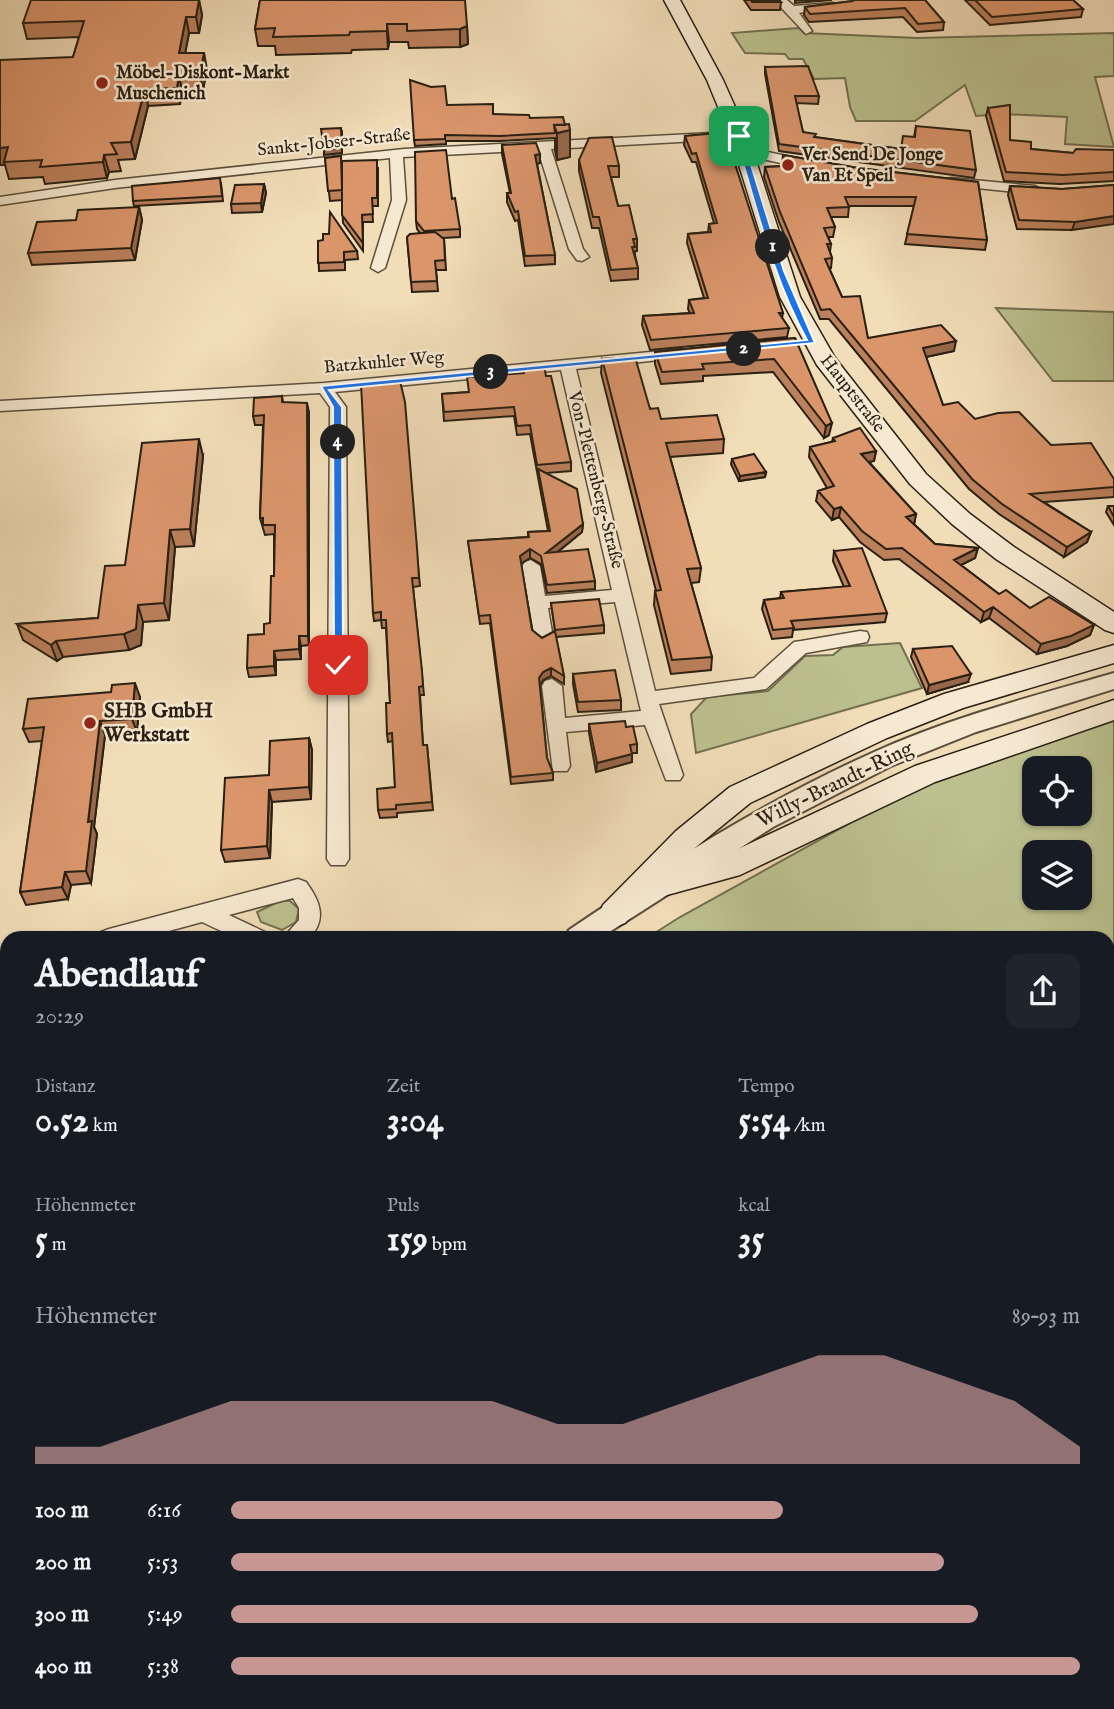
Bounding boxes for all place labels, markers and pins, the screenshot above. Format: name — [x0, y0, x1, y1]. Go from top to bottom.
place label: Möbel-Diskont-Markt Muschenich — [116, 62, 290, 106]
marker: Möbel-Diskont-Markt Muschenich — [94, 75, 110, 91]
pin — [709, 106, 769, 166]
place label: Ver Send De Jonge Van Et Speil — [801, 144, 944, 188]
marker: Ver Send De Jonge Van Et Speil — [780, 157, 796, 173]
pin: 1 — [756, 230, 790, 264]
pin: 2 — [726, 332, 762, 366]
pin: 3 — [474, 354, 508, 390]
pin: 4 — [320, 424, 356, 460]
pin — [308, 635, 368, 695]
place label: SHB GmbH Werkstatt — [103, 698, 213, 749]
marker: SHB GmbH Werkstatt — [82, 715, 98, 731]

